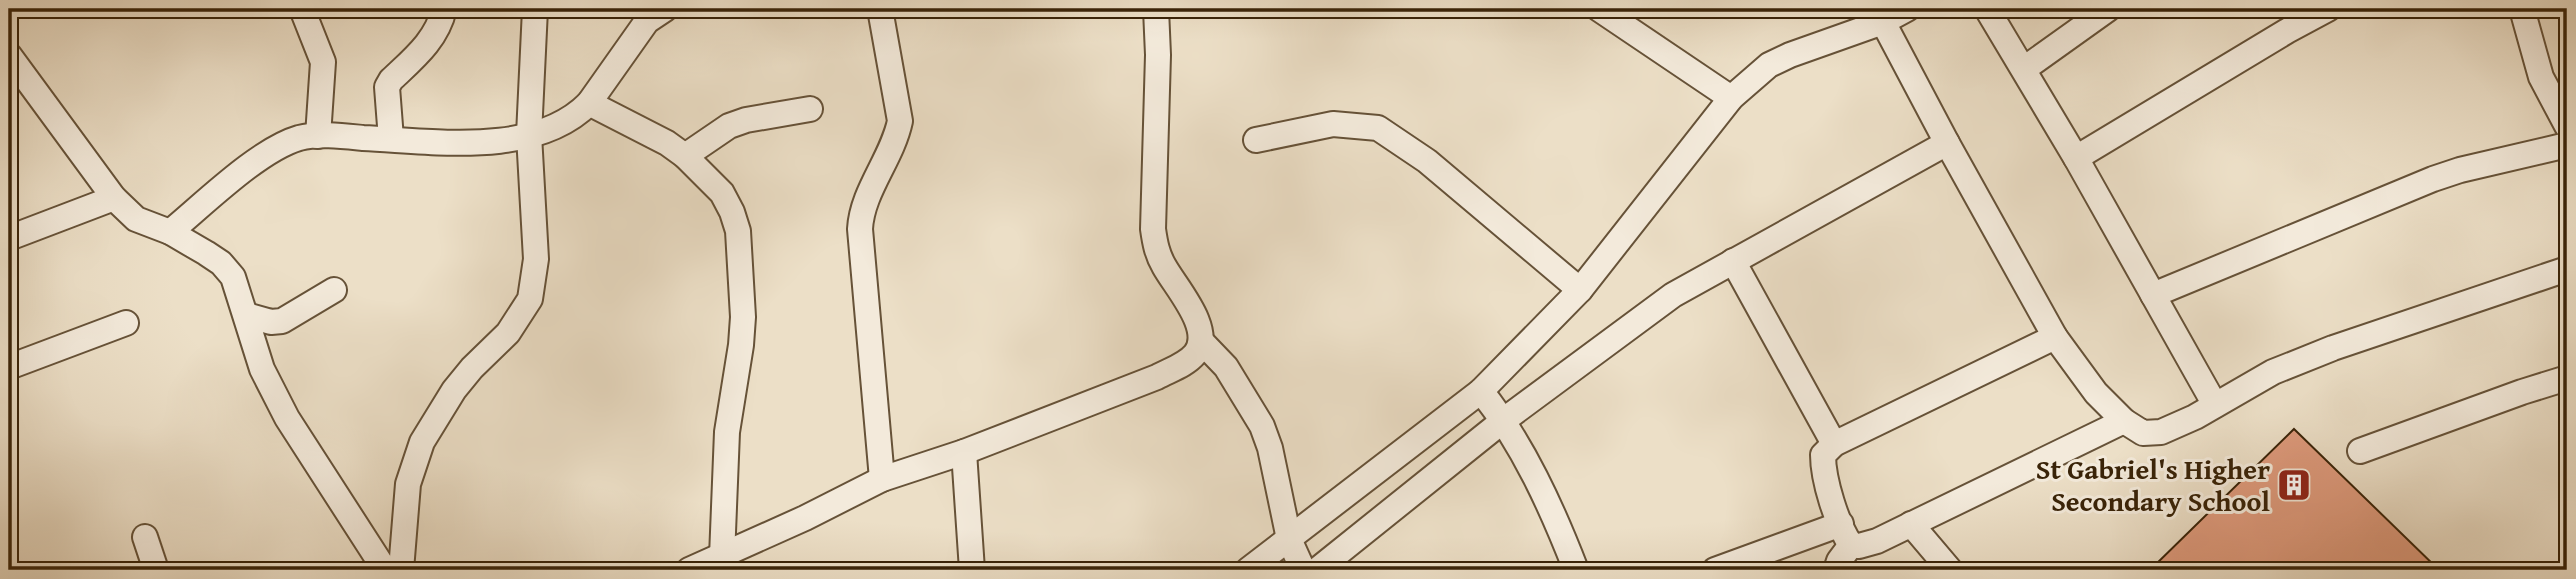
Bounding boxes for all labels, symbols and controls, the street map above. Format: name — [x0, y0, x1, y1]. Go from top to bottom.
place label: St Gabriel's Higher Secondary School — [2036, 448, 2270, 521]
building icon: St Gabriel's Higher Secondary School — [2275, 466, 2313, 504]

